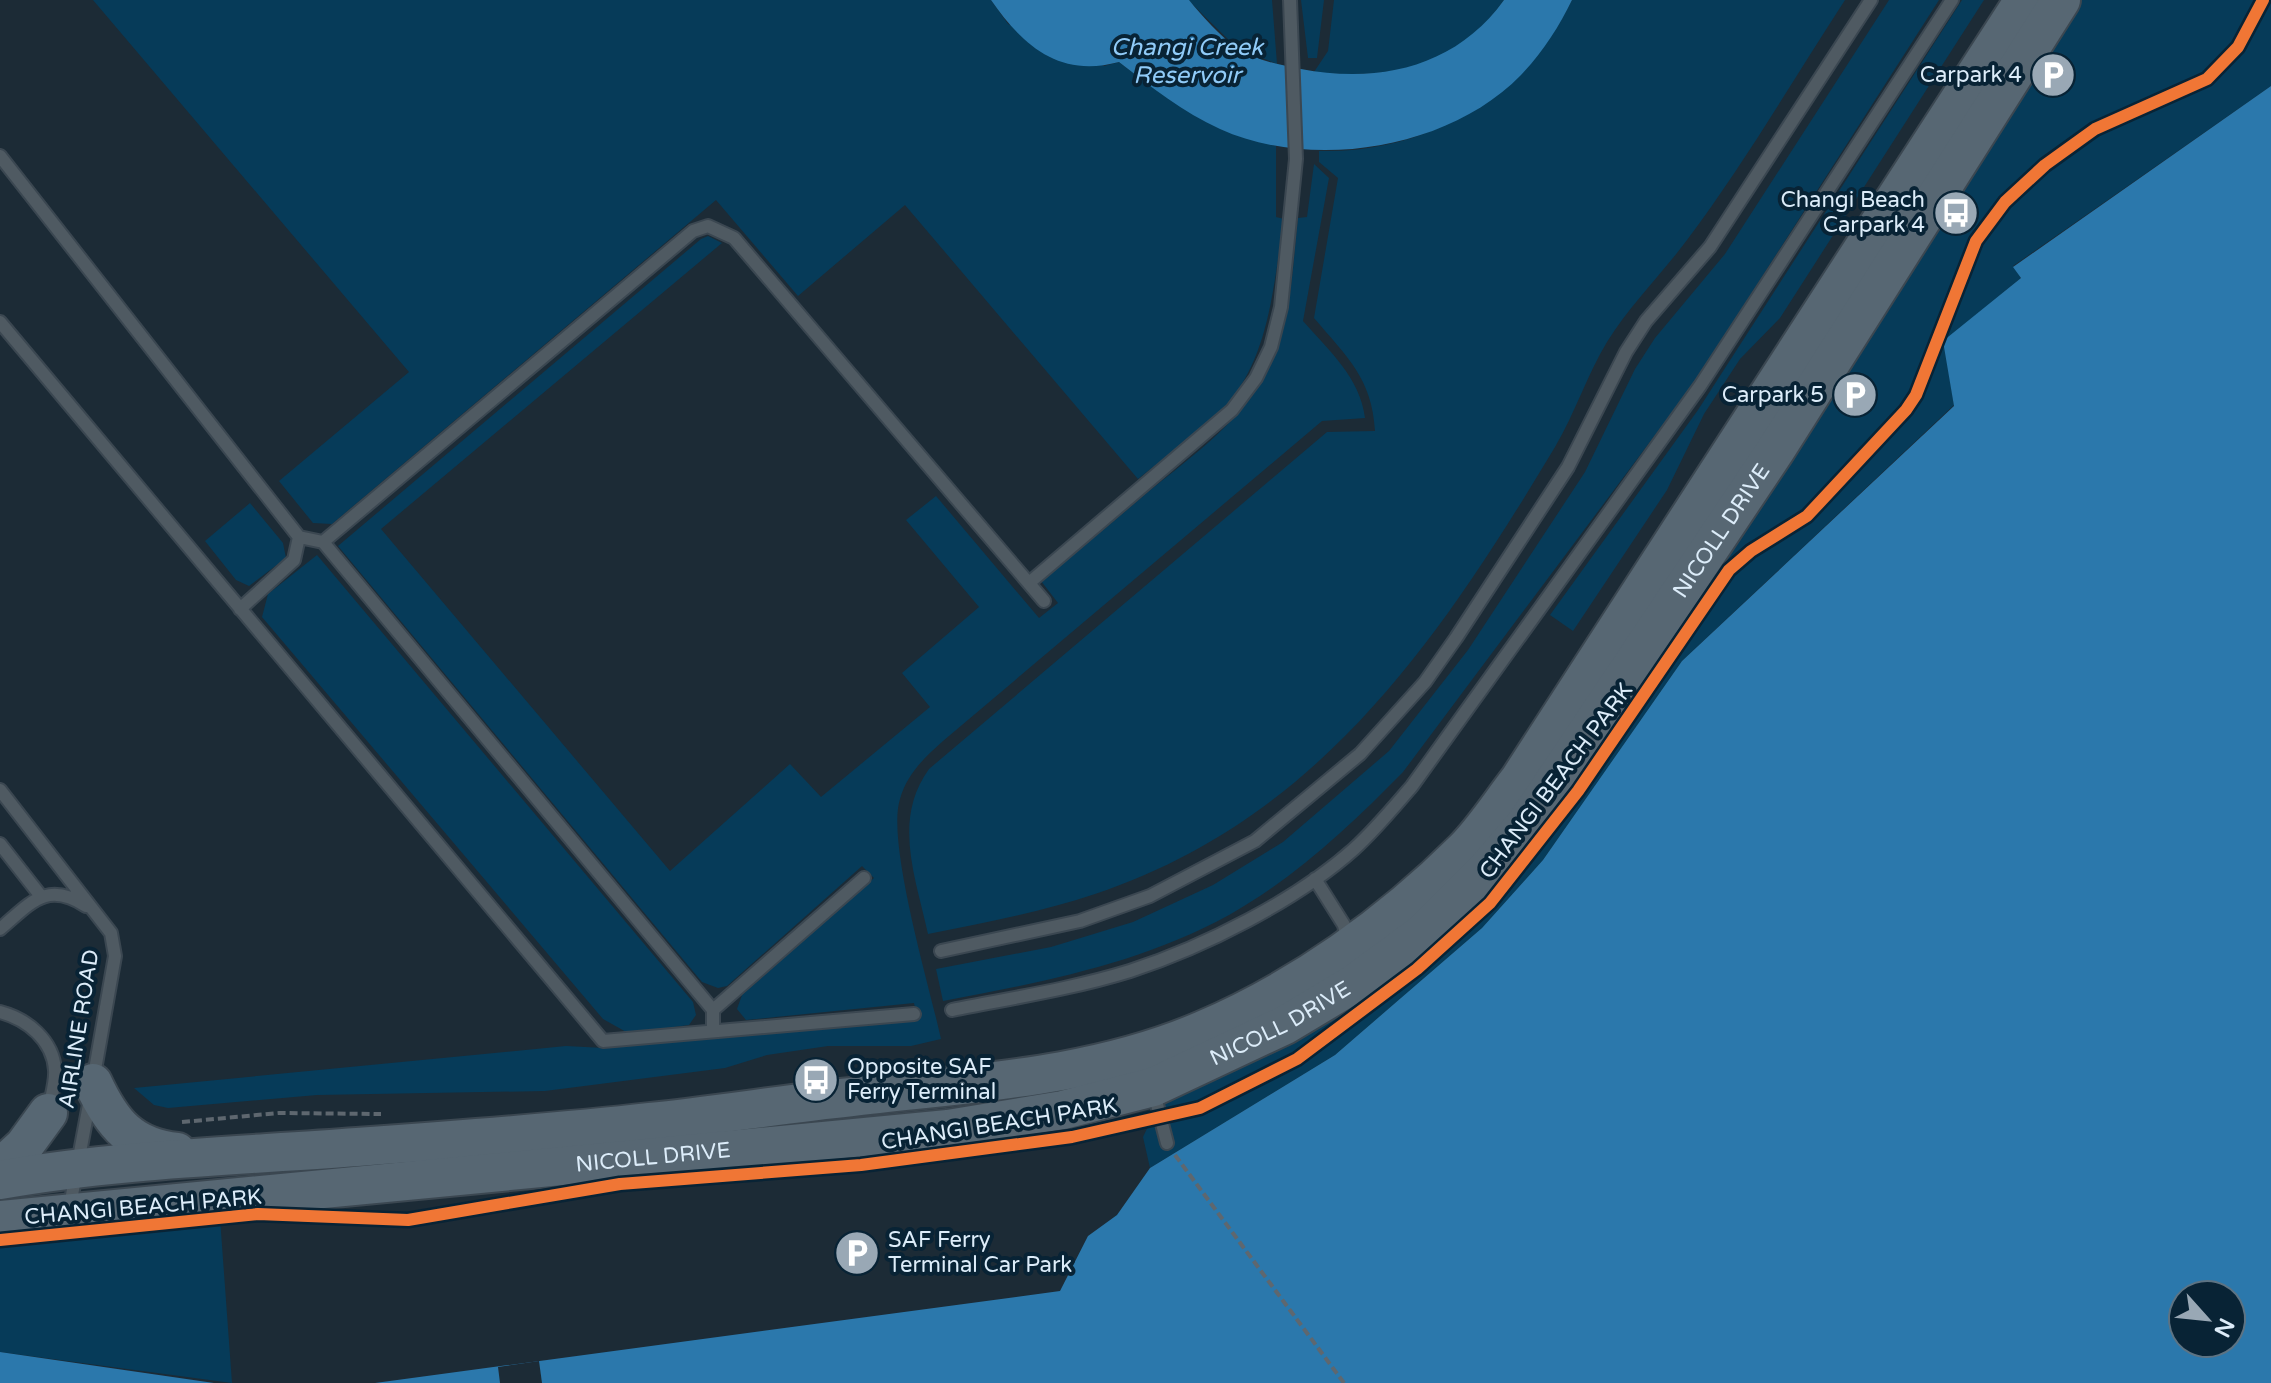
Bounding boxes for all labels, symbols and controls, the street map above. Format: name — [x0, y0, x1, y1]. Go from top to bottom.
water label: Changi Creek Reservoir — [1111, 33, 1265, 90]
parking icon: Carpark 4 — [2029, 51, 2077, 99]
place label: Carpark 4 — [1920, 62, 2022, 88]
place label: Changi Beach Carpark 4 — [1780, 187, 1925, 238]
bus stop icon: Changi Beach Carpark 4 — [1932, 189, 1980, 237]
parking icon: Carpark 5 — [1831, 371, 1879, 419]
place label: Carpark 5 — [1722, 382, 1824, 408]
street label: NICOLL DRIVE — [1668, 459, 1776, 603]
street label: CHANGI BEACH PARK — [1474, 678, 1638, 884]
street label: AIRLINE ROAD — [54, 948, 104, 1110]
street label: NICOLL DRIVE — [1206, 976, 1355, 1071]
place label: Opposite SAF Ferry Terminal — [847, 1054, 996, 1105]
bus stop icon: Opposite SAF Ferry Terminal — [792, 1056, 840, 1104]
street label: CHANGI BEACH PARK — [879, 1092, 1119, 1155]
street label: NICOLL DRIVE — [574, 1137, 732, 1178]
street label: CHANGI BEACH PARK — [23, 1184, 263, 1230]
place label: SAF Ferry Terminal Car Park — [888, 1227, 1072, 1278]
parking icon: SAF Ferry Terminal Car Park — [833, 1229, 881, 1277]
north arrow — [2167, 1279, 2247, 1359]
text: N — [2208, 1314, 2240, 1341]

